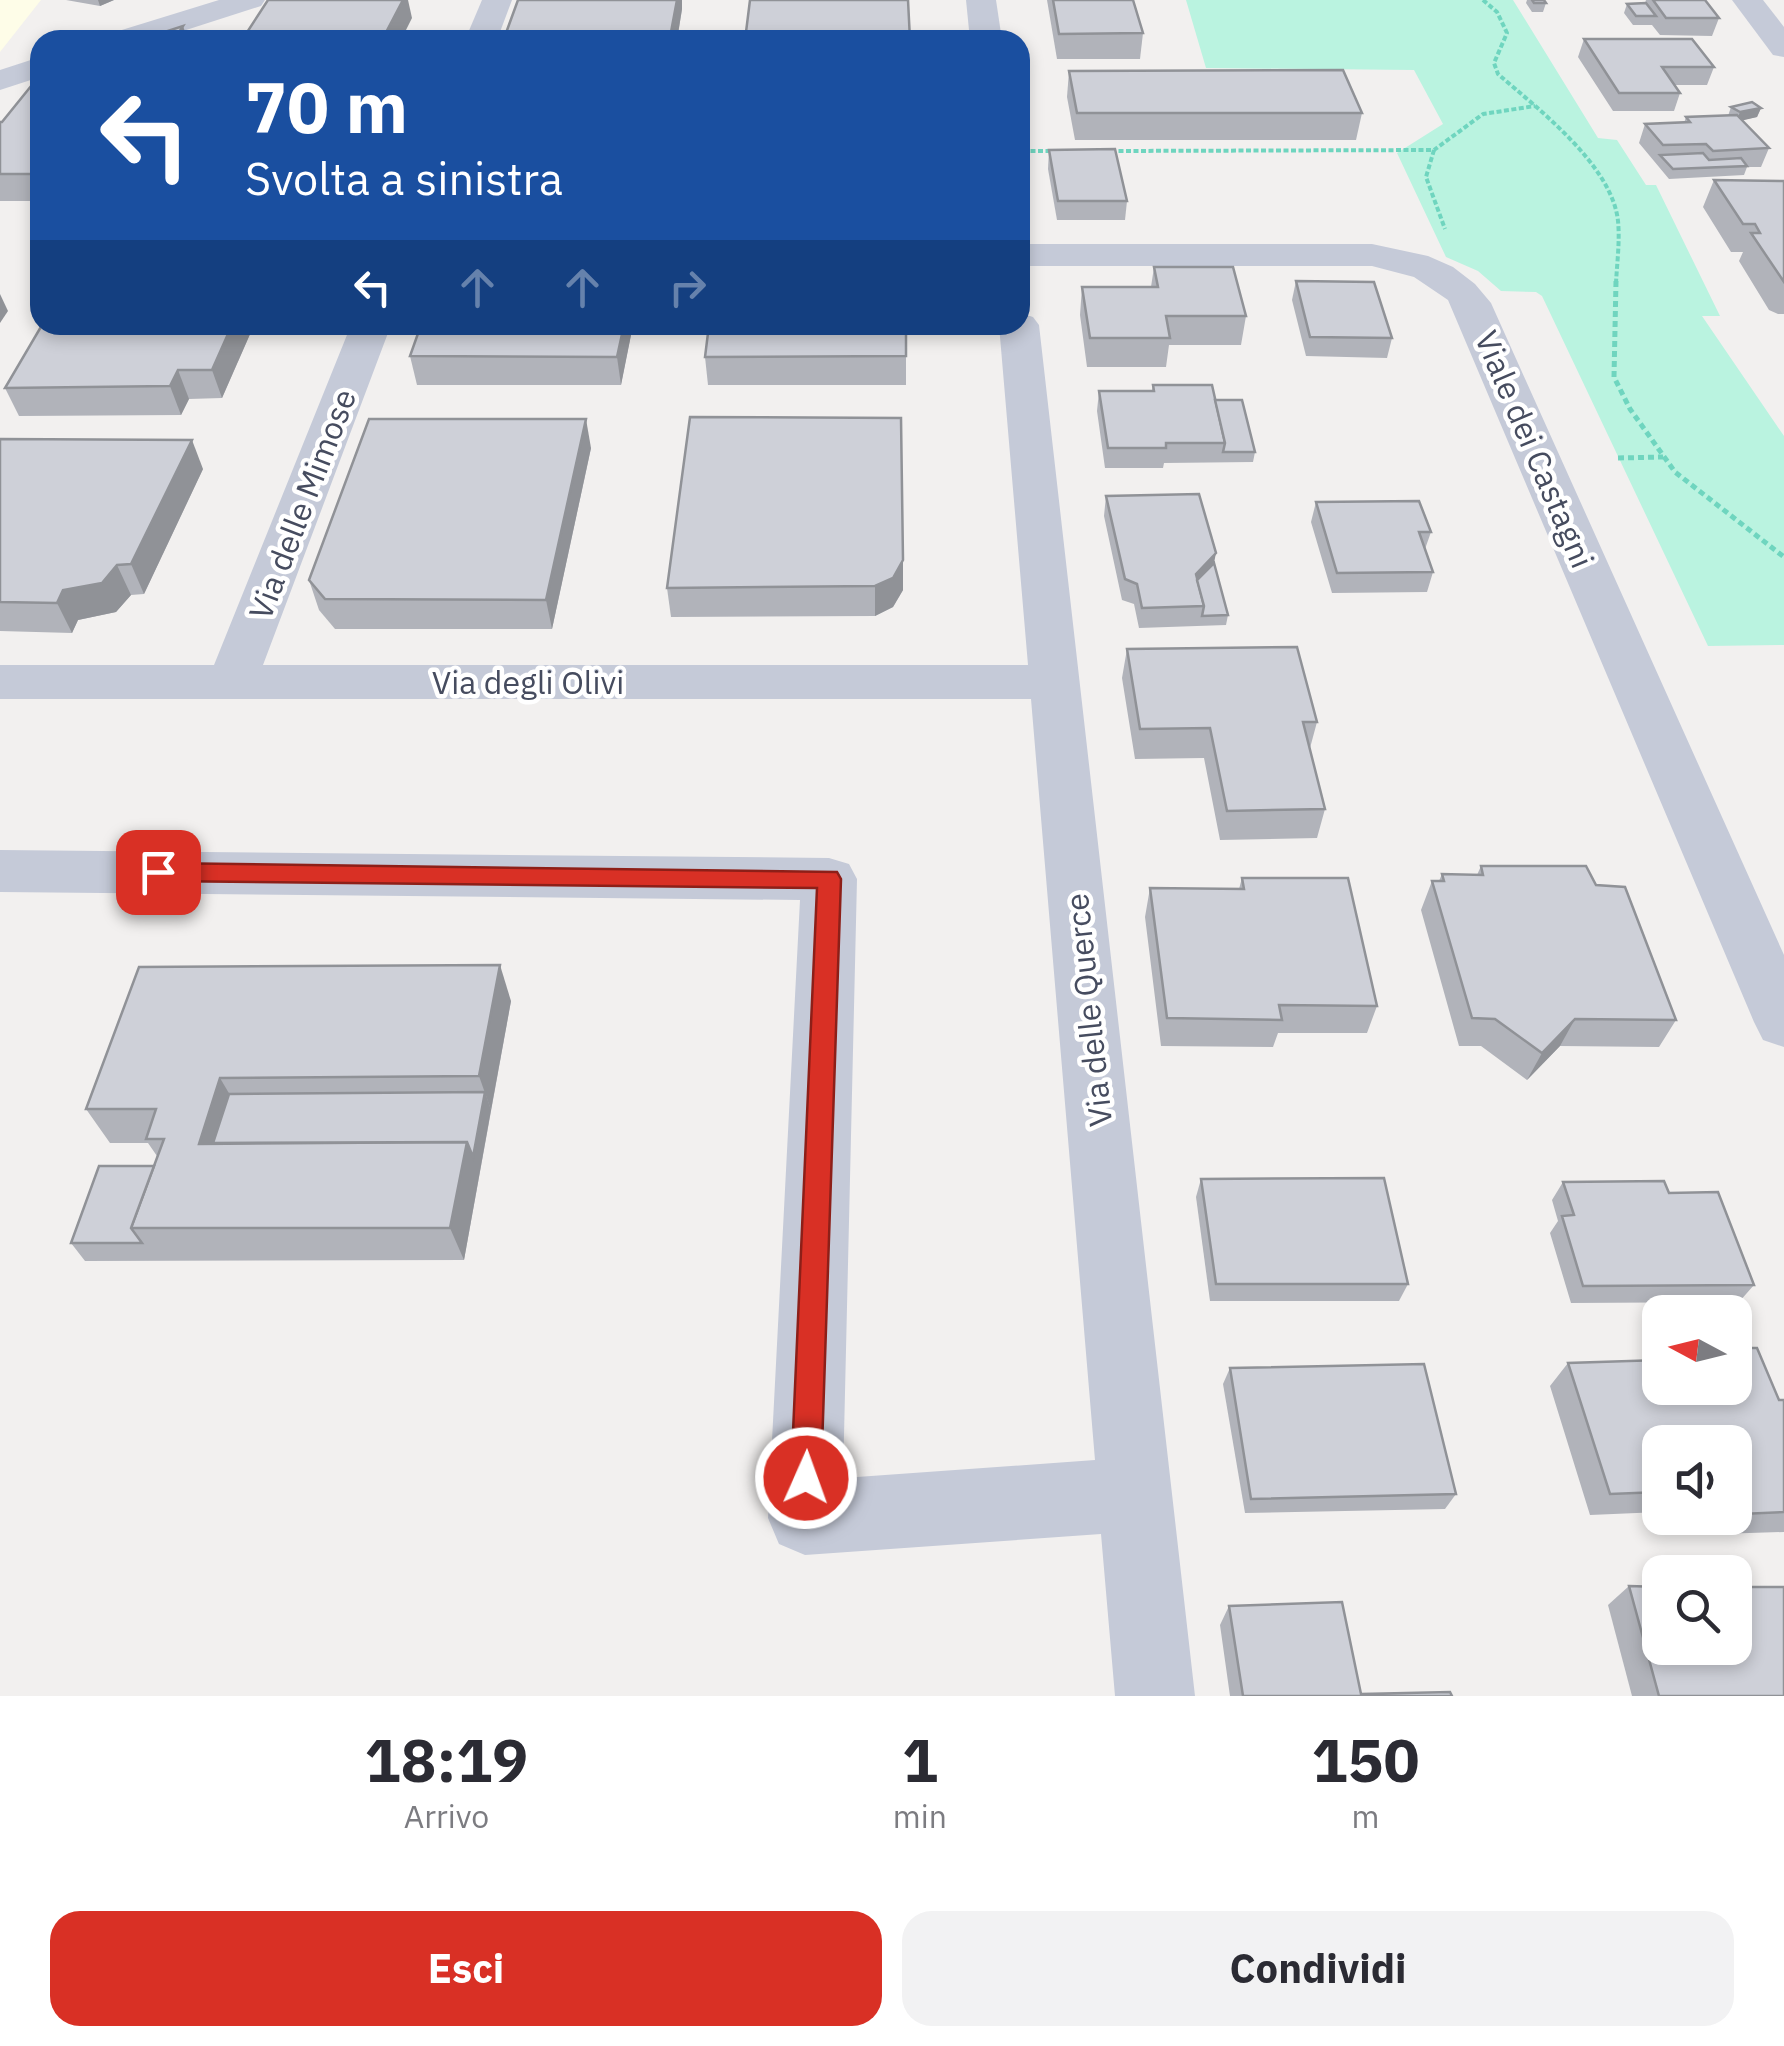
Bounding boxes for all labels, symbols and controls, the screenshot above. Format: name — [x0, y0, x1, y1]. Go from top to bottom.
text: 70 m — [245, 61, 408, 152]
icon: left — [80, 70, 210, 200]
text: Svolta a sinistra — [245, 149, 563, 207]
icon: left — [345, 260, 400, 315]
icon: ahead — [450, 260, 505, 315]
icon: ahead — [555, 260, 610, 315]
icon: right — [660, 260, 715, 315]
street label: Viale dei Castagni — [1466, 324, 1604, 574]
street label: Via delle Mimose — [239, 383, 365, 625]
street label: Via degli Olivi — [432, 661, 624, 703]
pin — [116, 830, 201, 915]
icon: arrive — [131, 845, 186, 900]
street label: Via delle Querce — [1055, 891, 1121, 1129]
north arrow — [1642, 1295, 1752, 1405]
map controls — [1642, 1295, 1752, 1665]
button: sound — [1642, 1425, 1752, 1535]
position arrow — [754, 1426, 858, 1530]
button: search — [1642, 1555, 1752, 1665]
text: 18:19 — [365, 1720, 528, 1799]
text: 1 — [902, 1720, 938, 1799]
text: 150 — [1311, 1720, 1419, 1799]
text: Arrivo — [404, 1795, 489, 1837]
text: min — [893, 1795, 947, 1837]
text: m — [1352, 1795, 1379, 1837]
button: Esci — [50, 1911, 882, 2026]
button: Condividi — [902, 1911, 1734, 2026]

